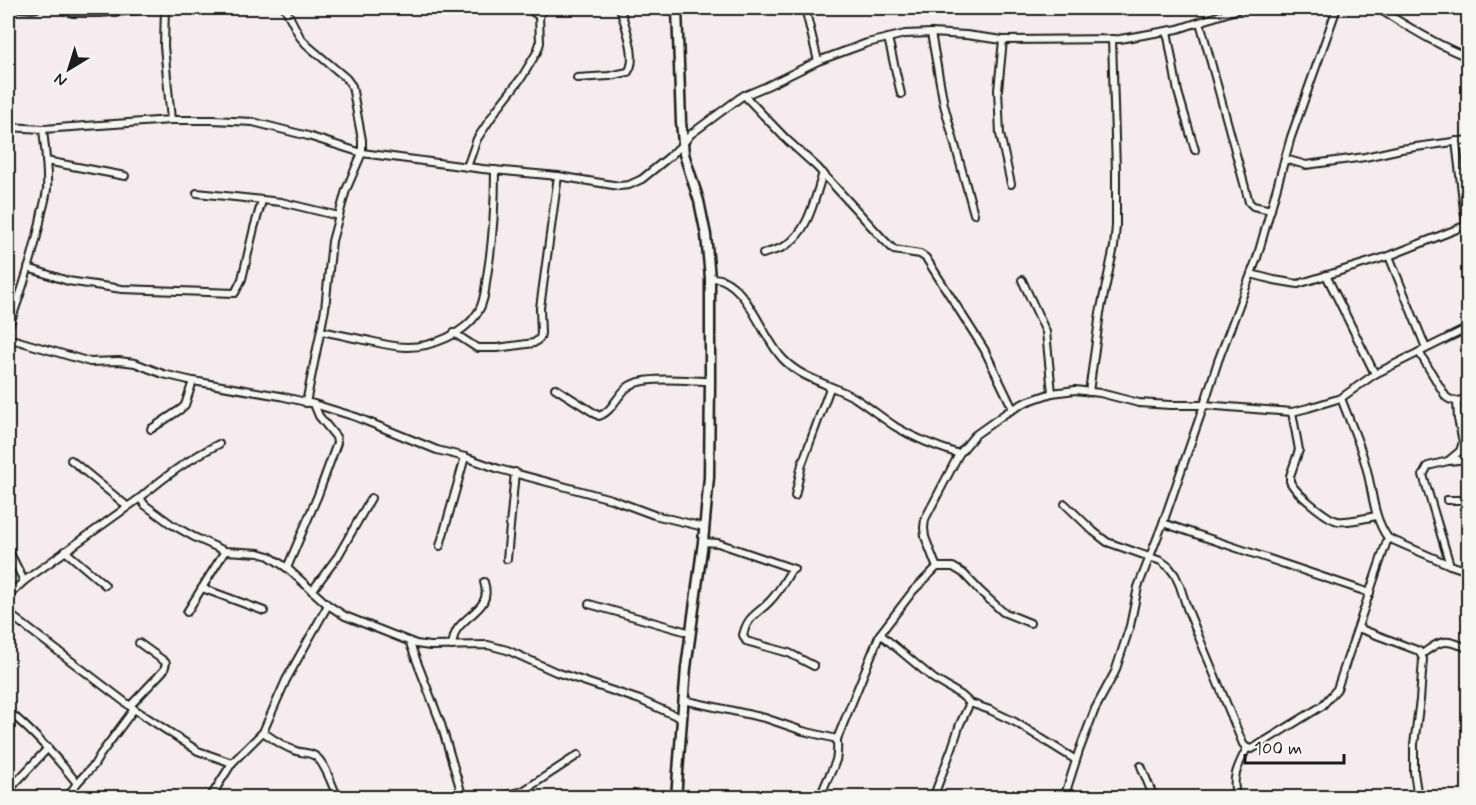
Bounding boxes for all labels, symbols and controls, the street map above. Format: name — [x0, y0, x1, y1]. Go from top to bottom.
north arrow — [39, 39, 99, 99]
text: N — [50, 68, 71, 91]
scale bar — [1245, 727, 1344, 765]
text: 100 m — [1254, 737, 1302, 761]

